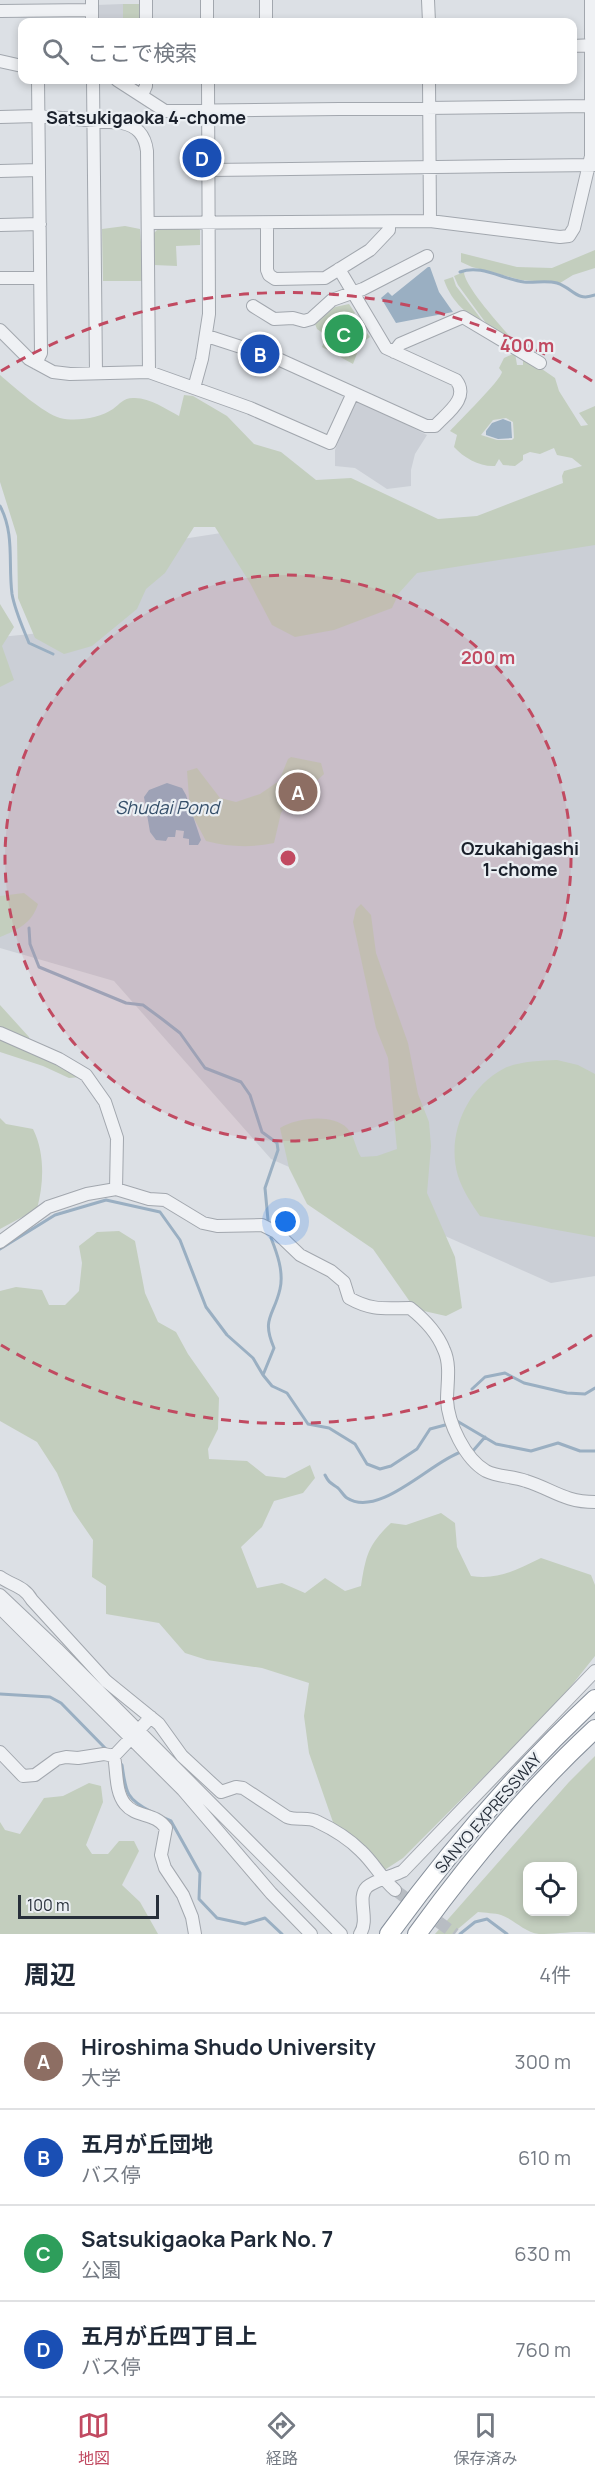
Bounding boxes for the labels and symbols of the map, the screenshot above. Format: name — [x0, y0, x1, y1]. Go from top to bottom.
district label: Satsukigaoka 4-chome — [46, 105, 246, 129]
pin: D — [182, 136, 222, 180]
pin: C — [324, 312, 364, 356]
pin: B — [240, 332, 280, 376]
text: 400 m — [500, 333, 554, 357]
text: 200 m — [461, 645, 515, 669]
pin: A — [278, 770, 318, 814]
water label: Shudai Pond — [115, 795, 221, 819]
district label: Ozukahigashi 1-chome — [461, 836, 579, 881]
centre of rings — [278, 848, 298, 868]
your location — [271, 1207, 300, 1236]
street label: SANYO EXPRESSWAY — [430, 1748, 546, 1878]
scale bar — [18, 1892, 159, 1920]

